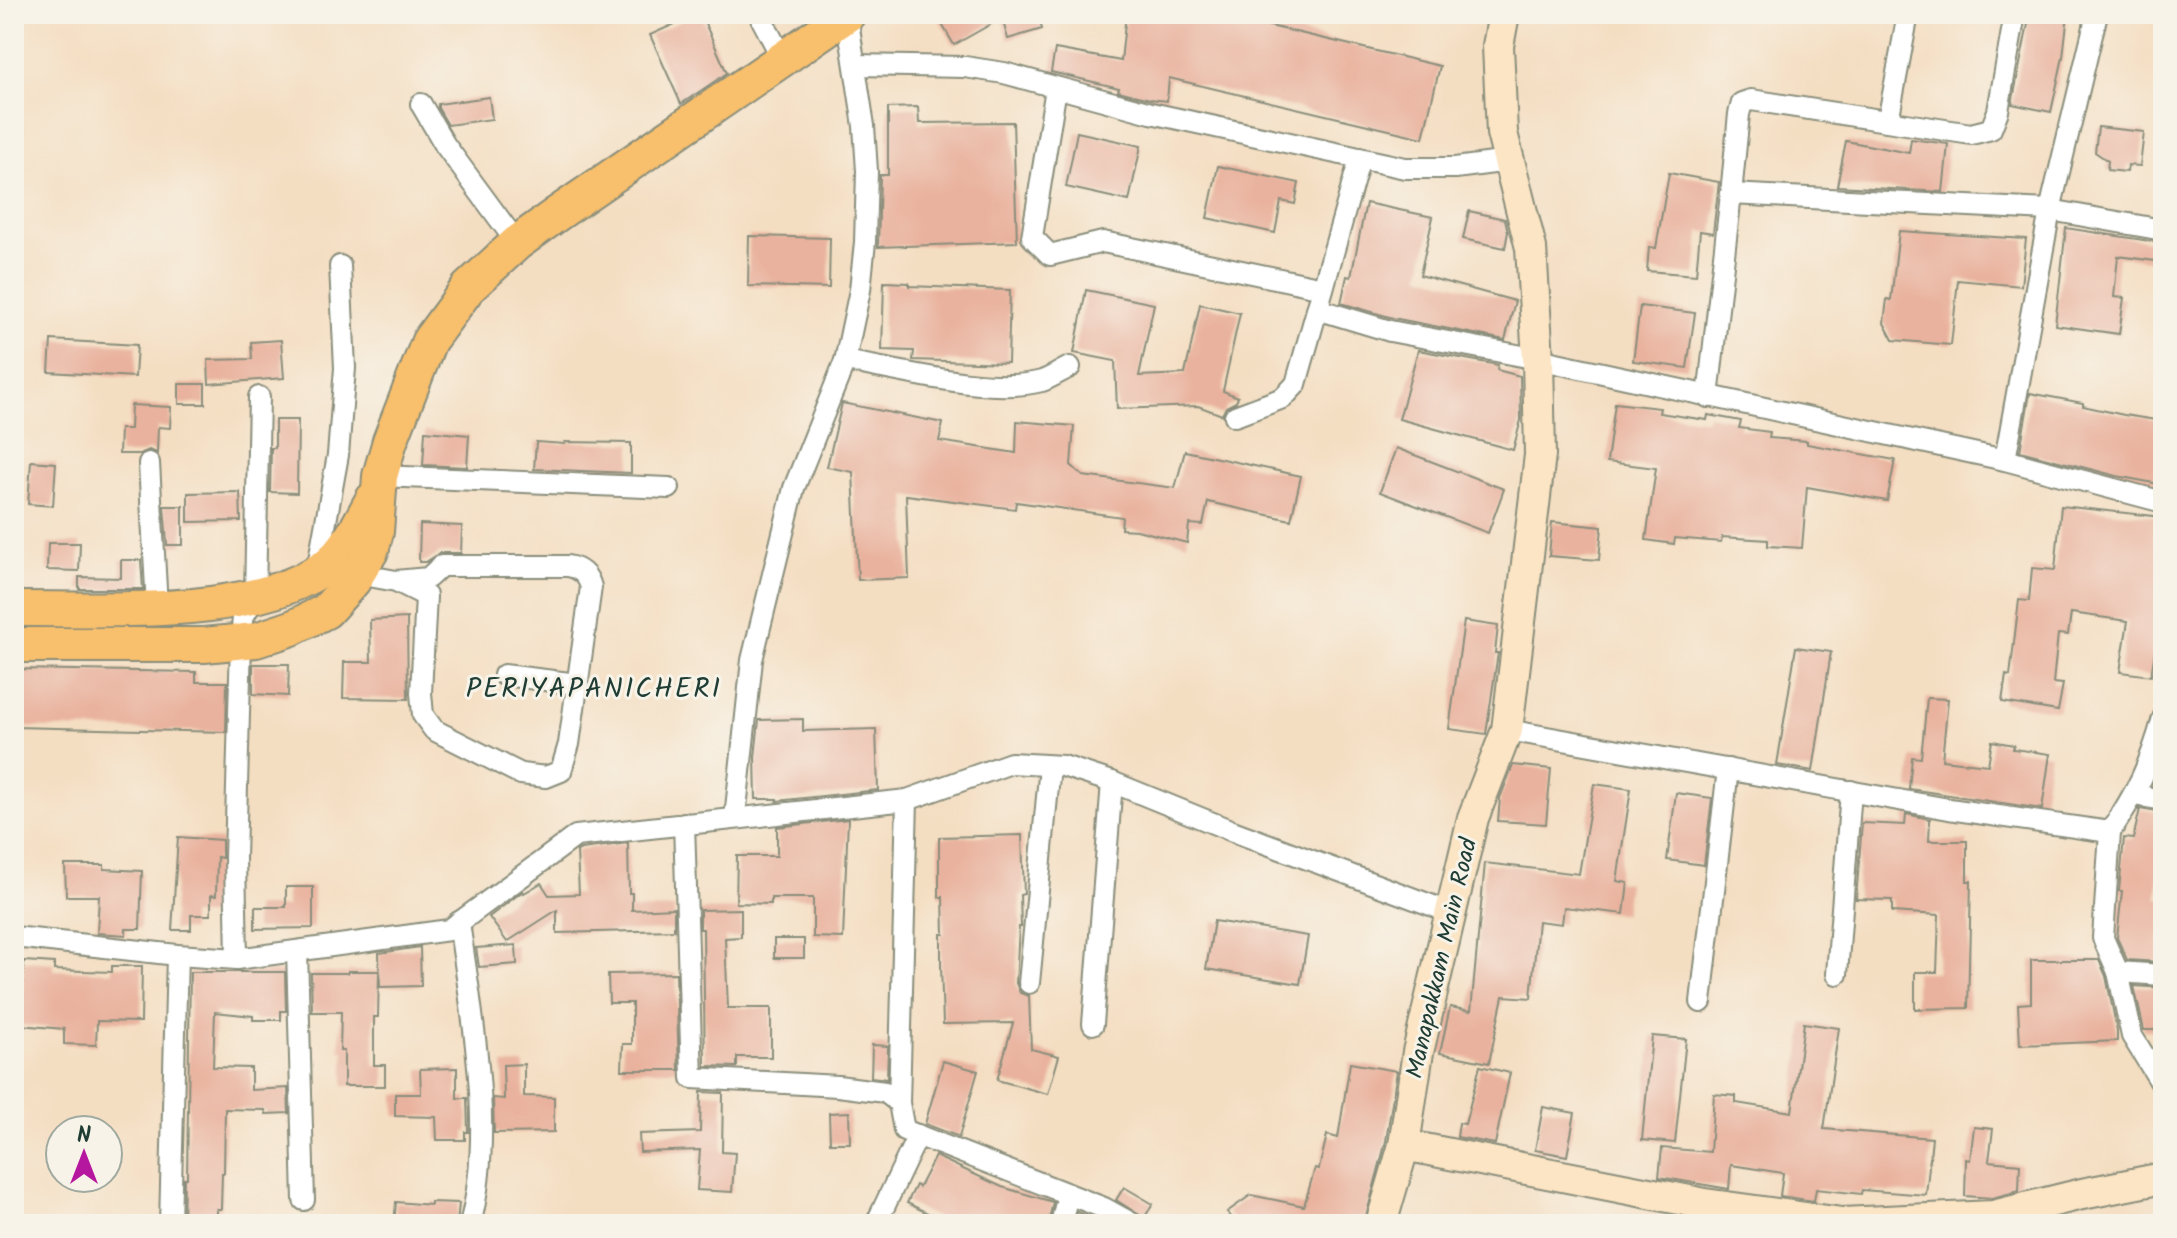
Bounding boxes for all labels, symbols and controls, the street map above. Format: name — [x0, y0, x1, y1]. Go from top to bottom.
district label: PERIYAPANICHERI — [466, 667, 722, 712]
street label: Manapakkam Main Road — [1396, 833, 1489, 1083]
north arrow — [44, 1114, 124, 1194]
text: N — [77, 1119, 91, 1154]

